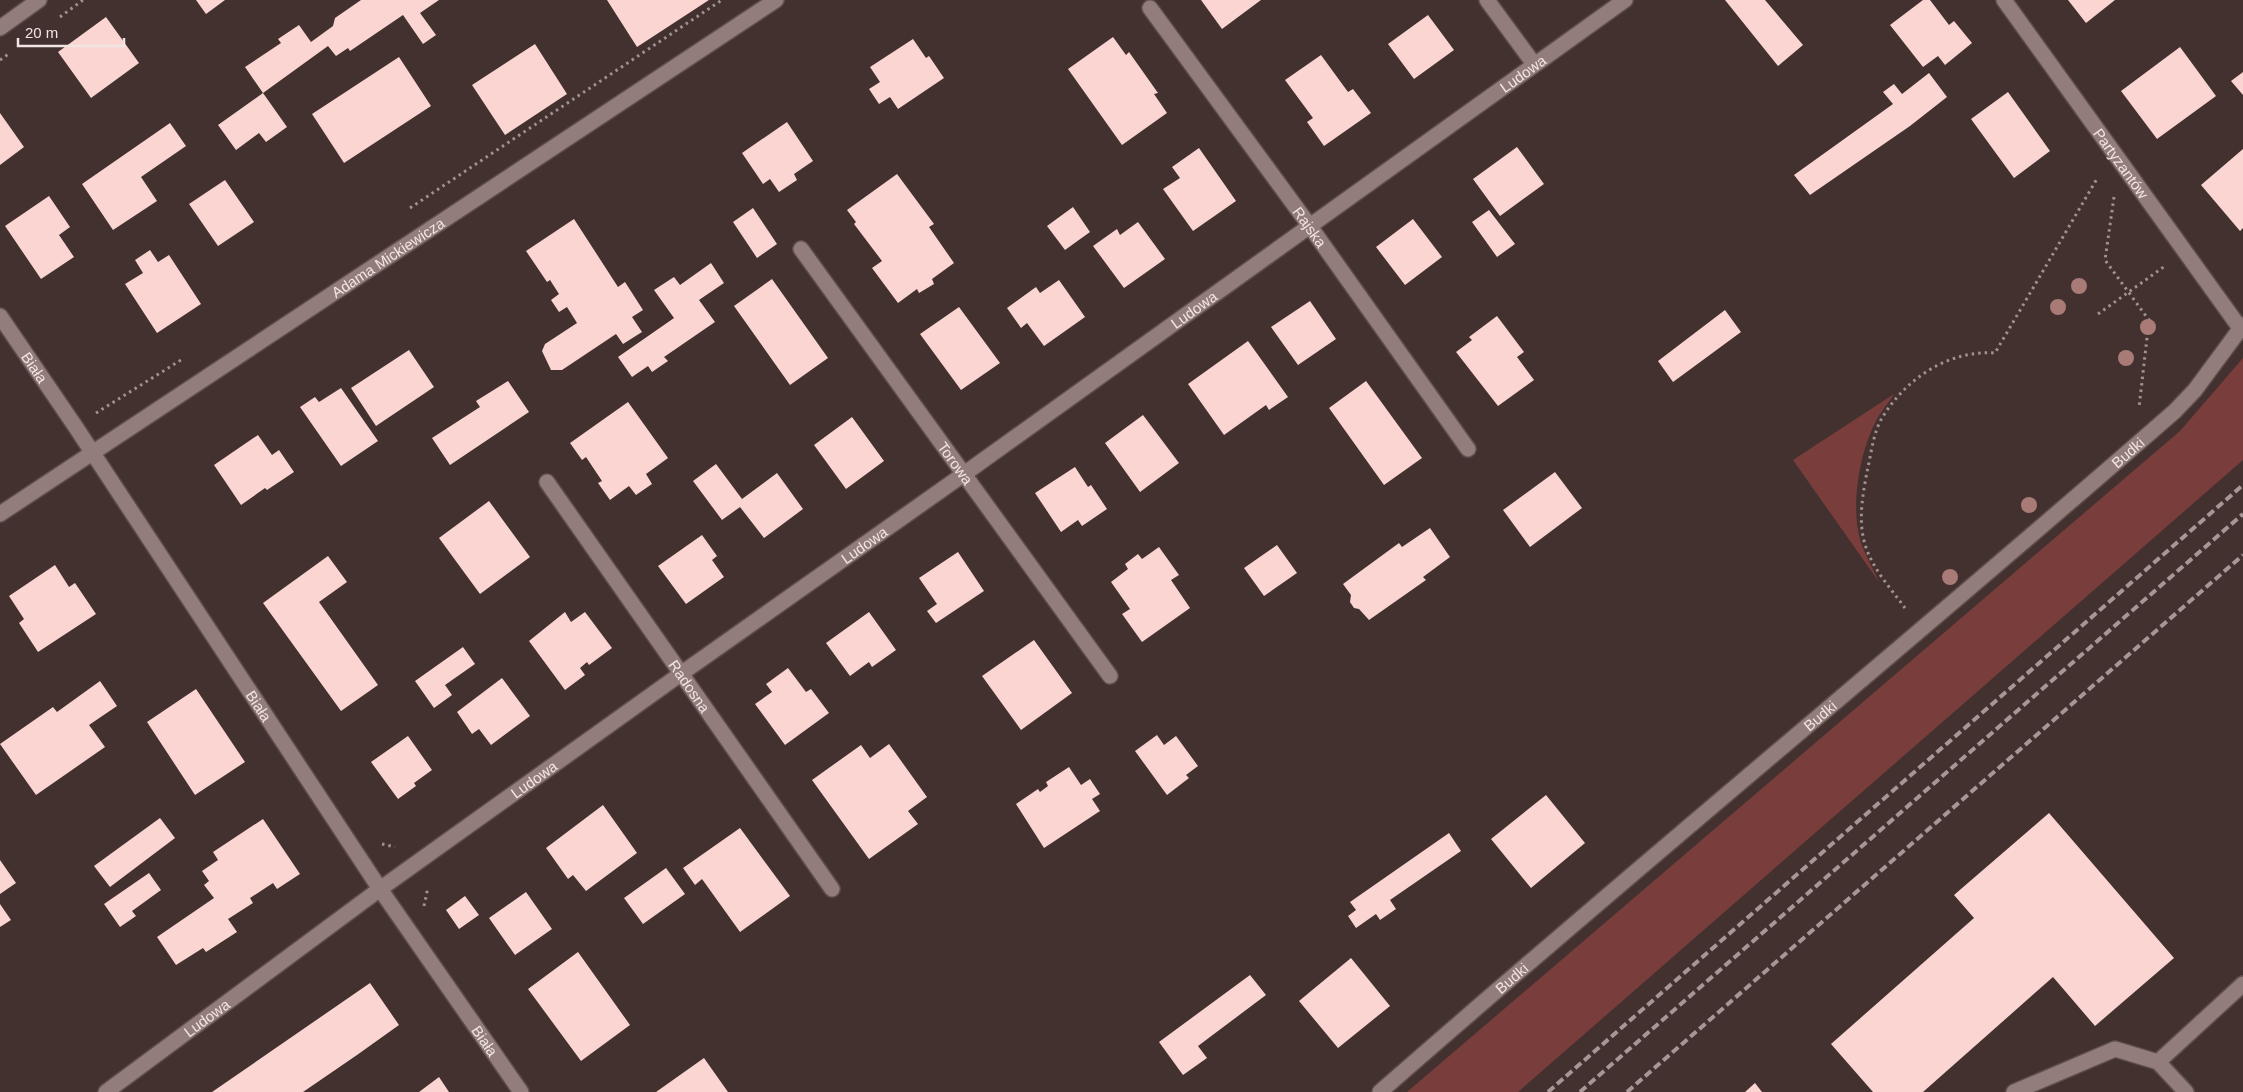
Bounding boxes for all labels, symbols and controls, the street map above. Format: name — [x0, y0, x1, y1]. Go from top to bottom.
scale bar — [18, 15, 124, 47]
text: 20 m — [25, 24, 58, 41]
street label: Ludowa — [1496, 51, 1550, 96]
street label: Partyzantów — [2090, 125, 2152, 202]
street label: Rajska — [1290, 203, 1331, 251]
street label: Adama Mickiewicza — [328, 213, 448, 301]
street label: Ludowa — [1167, 287, 1220, 332]
street label: Biała — [18, 349, 52, 386]
street label: Budki — [2108, 434, 2147, 471]
street label: Torowa — [935, 438, 977, 488]
street label: Ludowa — [838, 522, 891, 567]
street label: Radosna — [666, 656, 714, 716]
street label: Biała — [243, 687, 276, 725]
street label: Budki — [1800, 697, 1840, 734]
street label: Ludowa — [507, 756, 561, 801]
street label: Budki — [1492, 959, 1531, 997]
street label: Ludowa — [180, 995, 233, 1040]
street label: Biała — [469, 1022, 502, 1060]

